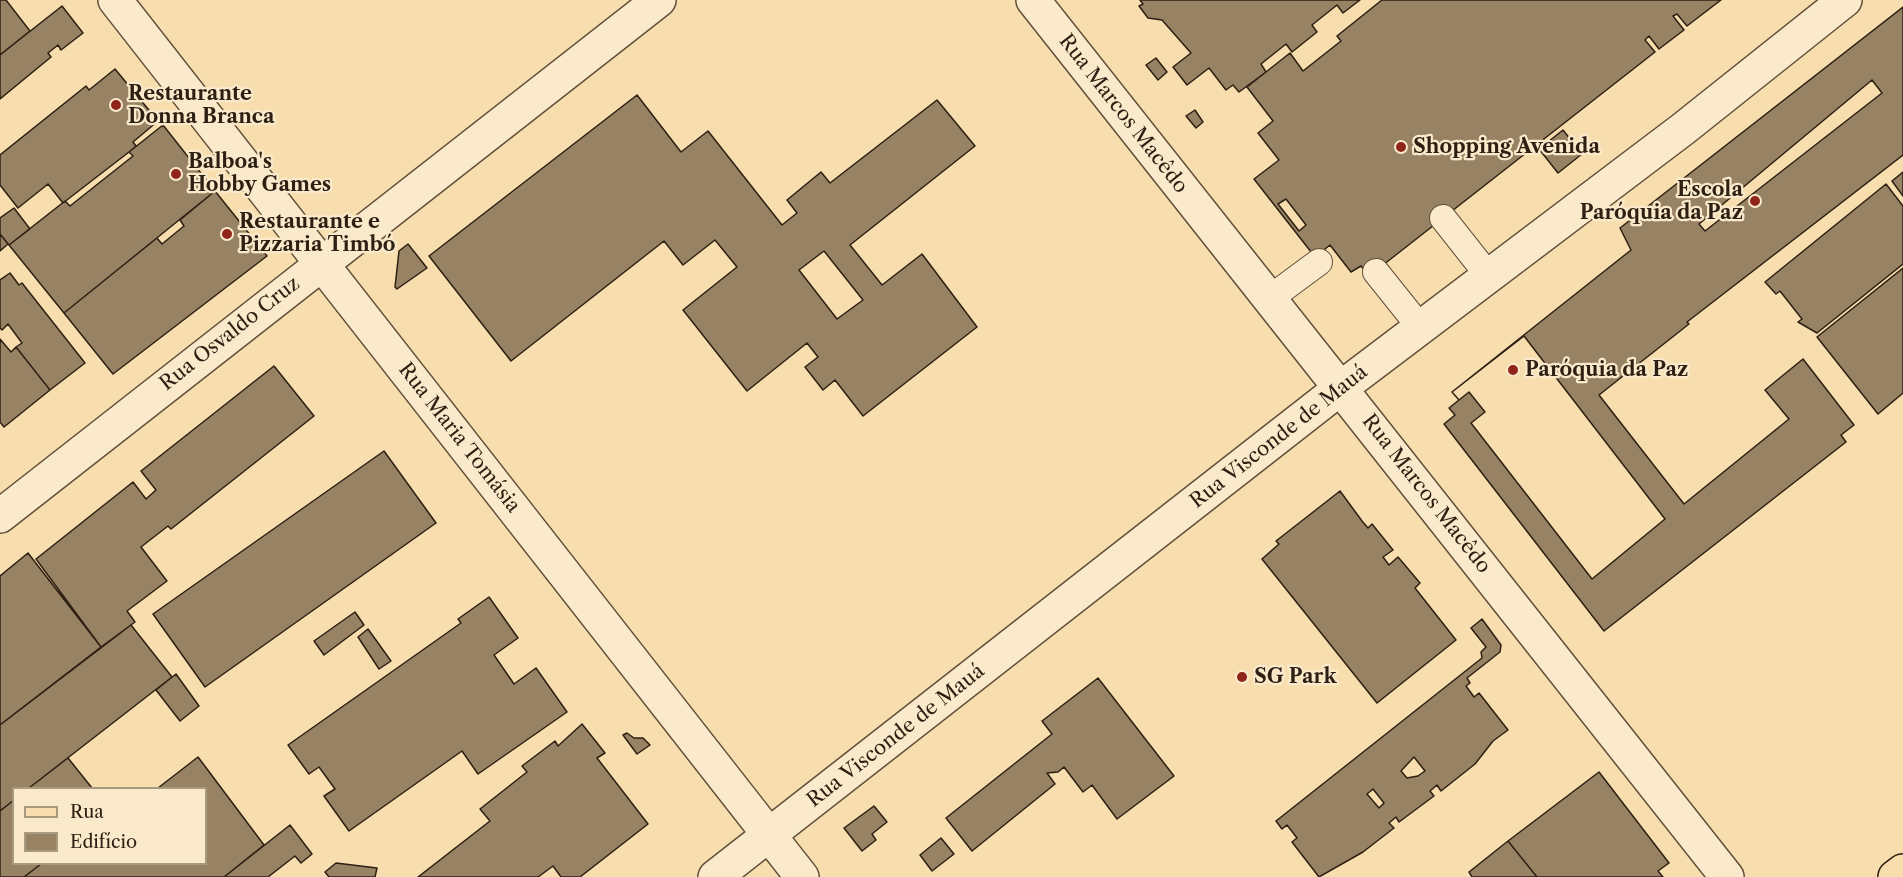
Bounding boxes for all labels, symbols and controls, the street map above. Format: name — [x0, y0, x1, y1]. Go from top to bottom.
street label: Rua Marcos Macêdo — [1053, 30, 1193, 198]
place label: Restaurante Donna Branca — [128, 82, 274, 129]
marker: Restaurante Donna Branca — [109, 98, 123, 112]
place label: Shopping Avenida — [1413, 135, 1600, 159]
marker: Shopping Avenida — [1394, 140, 1408, 154]
place label: Balboa's Hobby Games — [188, 150, 331, 197]
marker: Balboa's Hobby Games — [169, 167, 183, 181]
place label: Escola Paróquia da Paz — [1580, 178, 1743, 225]
marker: Escola Paróquia da Paz — [1748, 194, 1762, 208]
place label: Restaurante e Pizzaria Timbó — [239, 210, 395, 257]
marker: Restaurante e Pizzaria Timbó — [220, 227, 234, 241]
street label: Rua Osvaldo Cruz — [155, 272, 305, 396]
street label: Rua Maria Tomásia — [393, 358, 525, 518]
place label: Paróquia da Paz — [1525, 358, 1688, 382]
street label: Rua Visconde de Mauá — [1186, 360, 1372, 514]
marker: Paróquia da Paz — [1506, 363, 1520, 377]
street label: Rua Marcos Macêdo — [1356, 410, 1496, 578]
street label: Rua Visconde de Mauá — [803, 659, 989, 813]
place label: SG Park — [1254, 665, 1337, 689]
marker: SG Park — [1235, 670, 1249, 684]
legend — [12, 787, 207, 865]
text: Rua — [70, 801, 104, 823]
text: Edifício — [70, 831, 137, 853]

